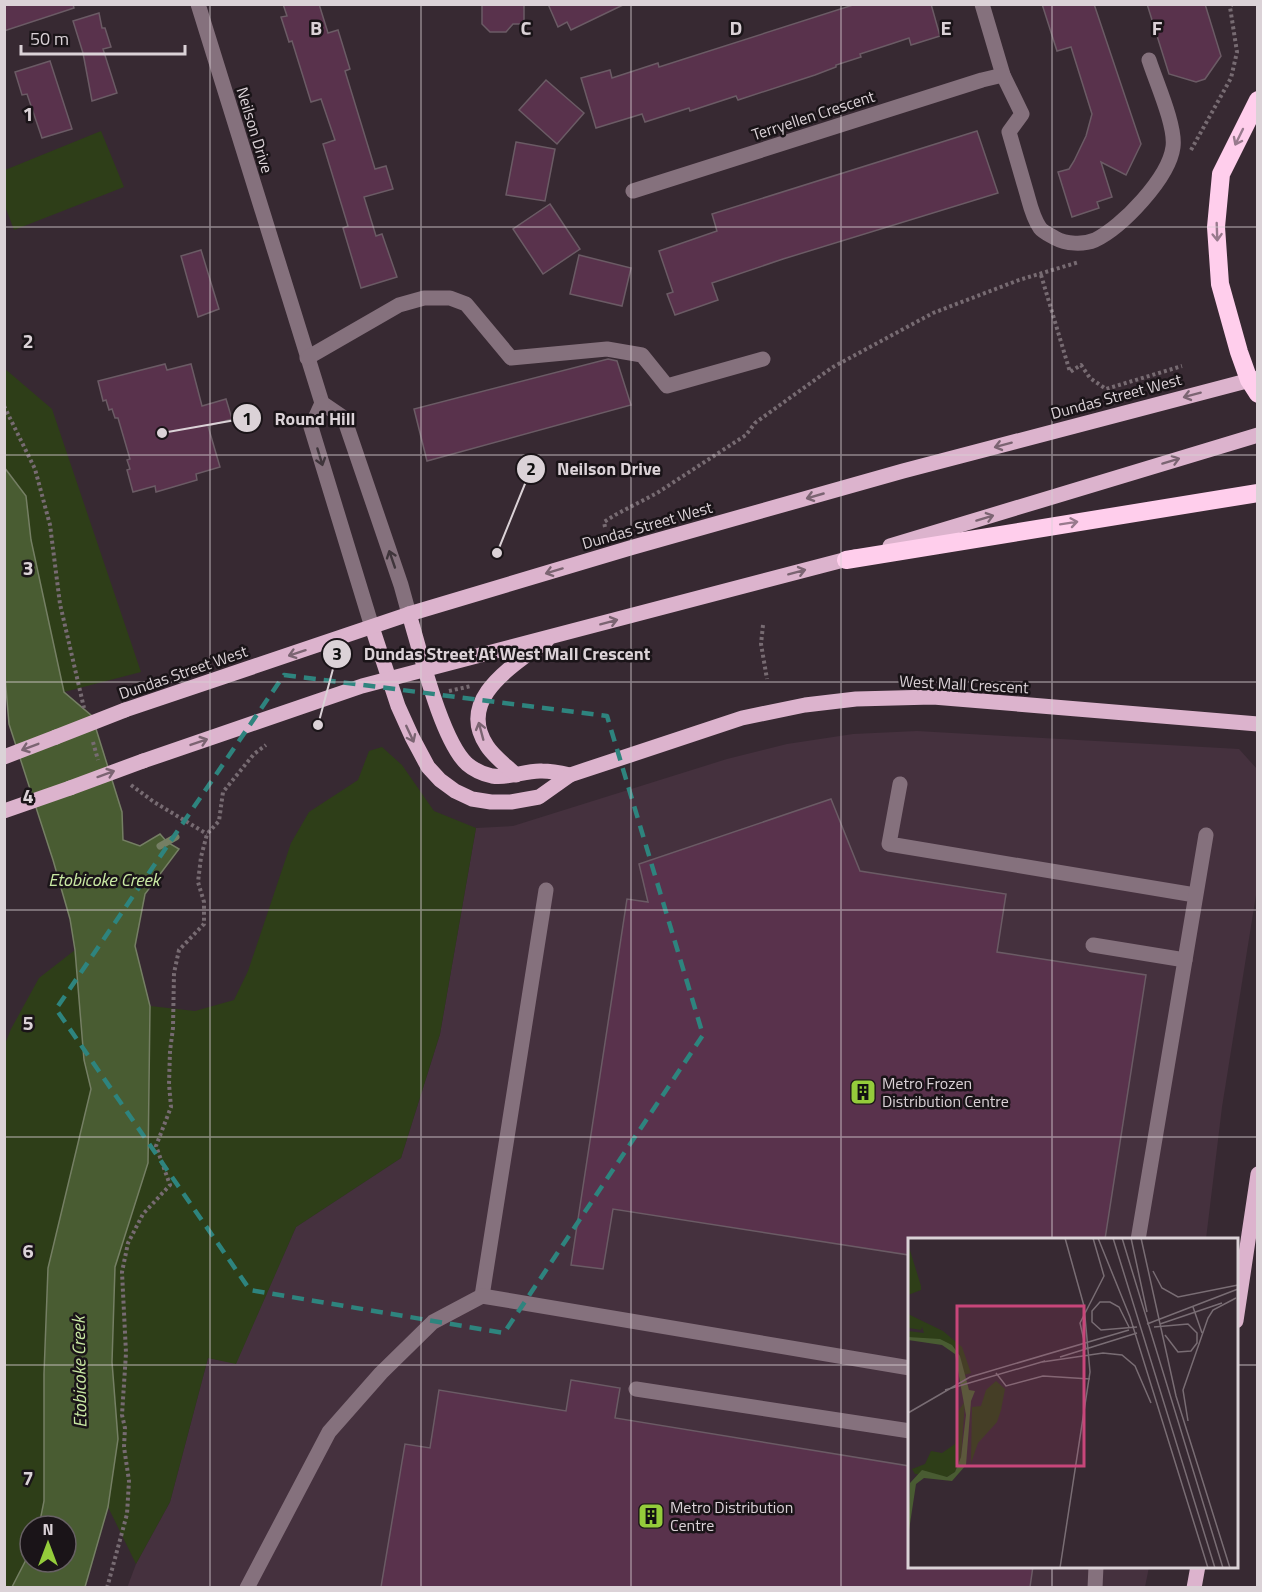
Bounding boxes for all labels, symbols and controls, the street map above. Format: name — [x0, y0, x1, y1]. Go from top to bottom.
text: B — [310, 12, 322, 43]
text: C — [521, 12, 532, 43]
text: D — [730, 12, 742, 43]
text: E — [940, 12, 952, 43]
text: F — [1152, 12, 1163, 43]
scale bar — [21, 18, 184, 56]
text: 50 m — [30, 25, 69, 52]
street label: Neilson Drive — [231, 84, 279, 176]
street label: Terryellen Crescent — [748, 84, 878, 146]
text: 1 — [22, 98, 34, 129]
one-way arrow — [1233, 128, 1245, 146]
one-way arrow — [1211, 222, 1222, 241]
text: 2 — [22, 325, 34, 356]
street label: Dundas Street West — [1048, 367, 1184, 425]
one-way arrow — [1183, 390, 1202, 401]
callout: Round Hill — [232, 400, 367, 436]
text: 1 — [242, 405, 252, 432]
text: Round Hill — [275, 405, 355, 432]
one-way arrow — [994, 440, 1013, 451]
one-way arrow — [316, 447, 327, 466]
callout: Neilson Drive — [516, 451, 673, 487]
text: 2 — [526, 455, 536, 482]
text: Neilson Drive — [557, 455, 661, 482]
one-way arrow — [1161, 455, 1180, 466]
one-way arrow — [806, 491, 825, 502]
street label: Dundas Street West — [579, 495, 715, 555]
one-way arrow — [975, 512, 994, 523]
one-way arrow — [1059, 517, 1078, 528]
one-way arrow — [386, 550, 397, 568]
text: 3 — [22, 552, 34, 583]
one-way arrow — [545, 566, 564, 577]
one-way arrow — [788, 566, 807, 578]
one-way arrow — [599, 615, 618, 627]
callout: Dundas Street At West Mall Crescent — [322, 636, 662, 672]
street label: Dundas Street West — [115, 639, 251, 705]
text: 3 — [332, 640, 342, 667]
text: Dundas Street At West Mall Crescent — [364, 640, 651, 667]
one-way arrow — [288, 648, 307, 659]
street label: West Mall Crescent — [899, 669, 1030, 699]
one-way arrow — [474, 722, 486, 741]
one-way arrow — [405, 724, 417, 742]
one-way arrow — [189, 736, 208, 747]
one-way arrow — [21, 743, 40, 754]
one-way arrow — [97, 768, 115, 779]
text: 4 — [22, 780, 34, 811]
water label: Etobicoke Creek — [48, 866, 162, 893]
text: 5 — [22, 1007, 34, 1038]
place label: Metro Frozen Distribution Centre — [882, 1071, 1009, 1113]
building icon: Metro Frozen Distribution Centre — [848, 1077, 878, 1107]
text: 6 — [22, 1235, 34, 1266]
inset map — [908, 1238, 1238, 1568]
water label: Etobicoke Creek — [64, 1314, 93, 1428]
text: 7 — [22, 1462, 34, 1493]
place label: Metro Distribution Centre — [670, 1495, 793, 1537]
building icon: Metro Distribution Centre — [636, 1501, 666, 1531]
north arrow — [18, 1514, 78, 1574]
text: N — [42, 1517, 54, 1541]

